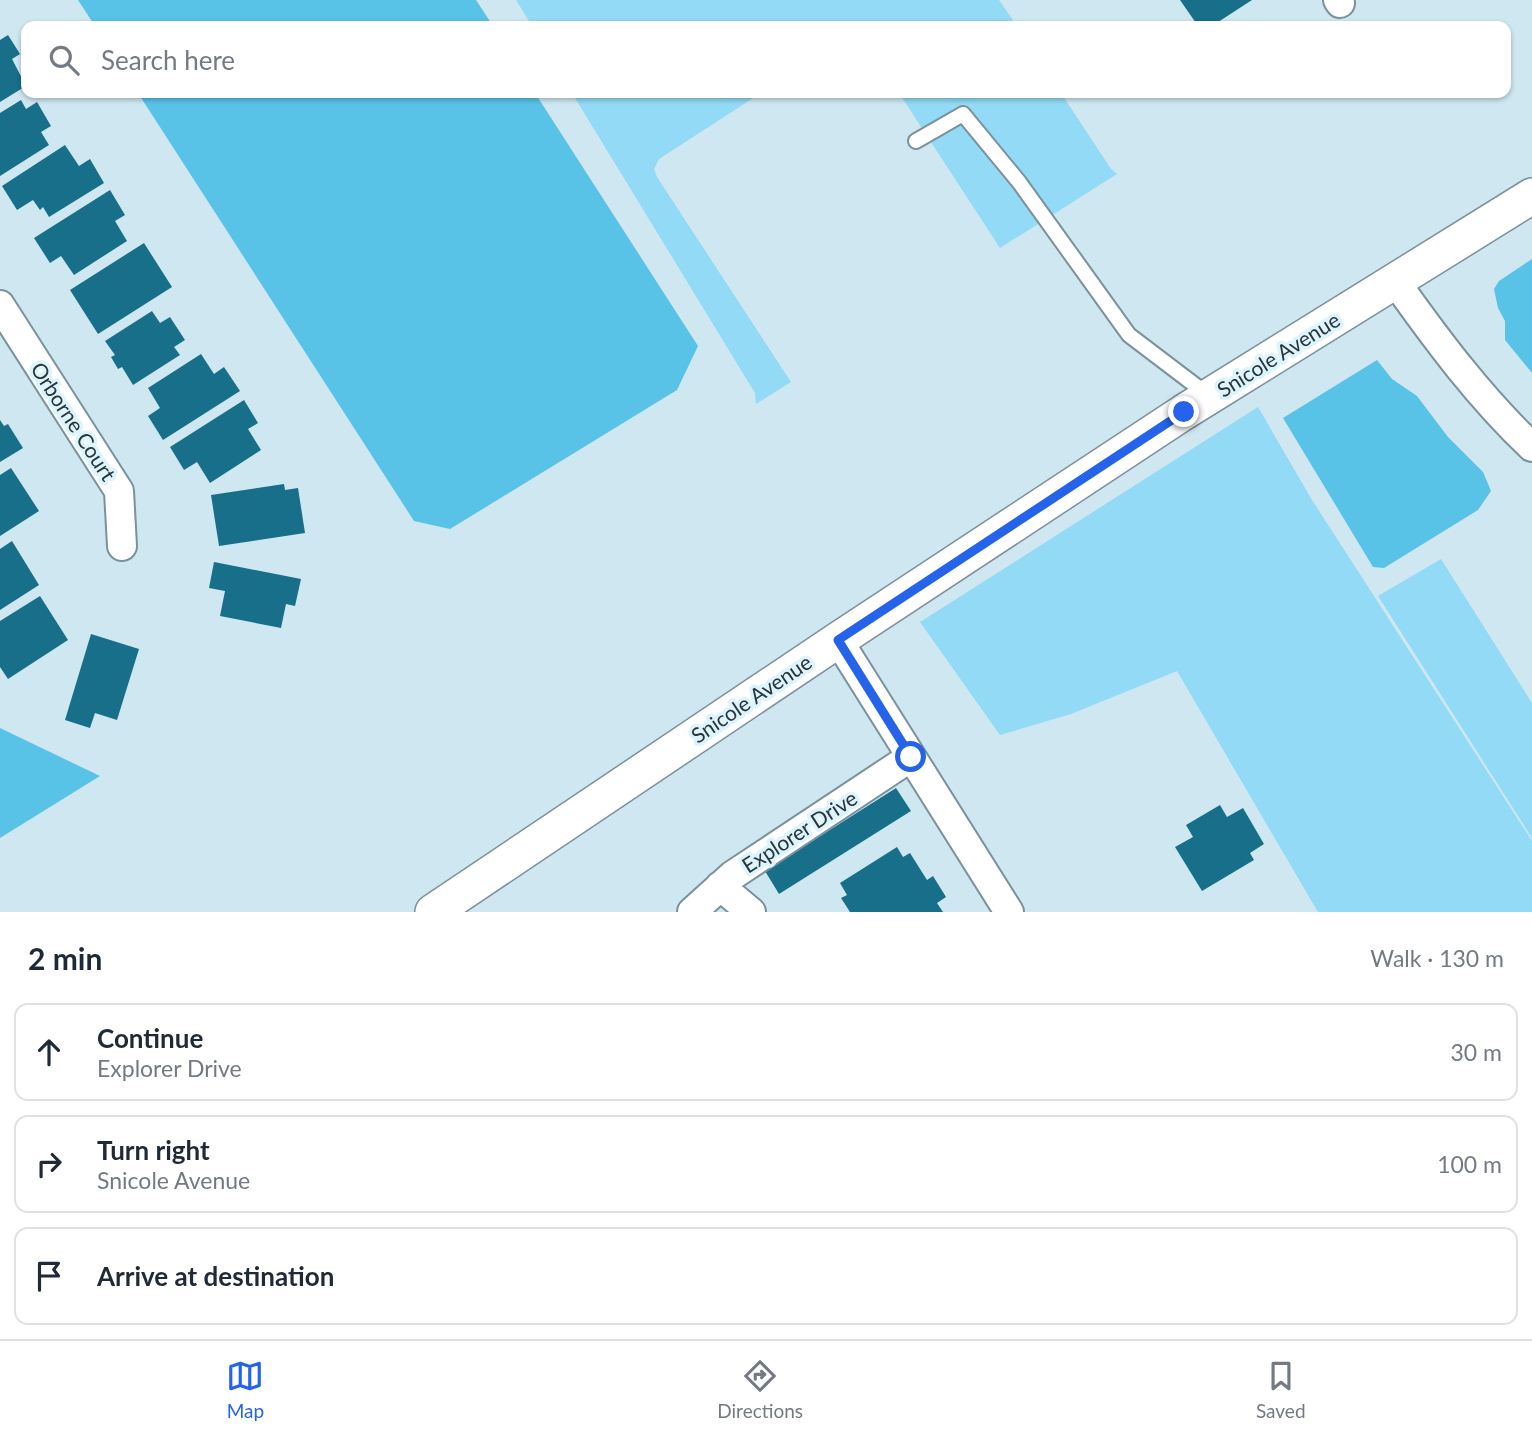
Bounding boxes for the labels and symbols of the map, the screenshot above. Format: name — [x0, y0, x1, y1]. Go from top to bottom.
street label: Snicole Avenue — [1212, 306, 1344, 402]
street label: Orborne Court — [26, 357, 122, 485]
route end — [1168, 396, 1199, 427]
street label: Snicole Avenue — [686, 649, 816, 747]
route start — [895, 741, 926, 772]
street label: Explorer Drive — [737, 785, 861, 877]

